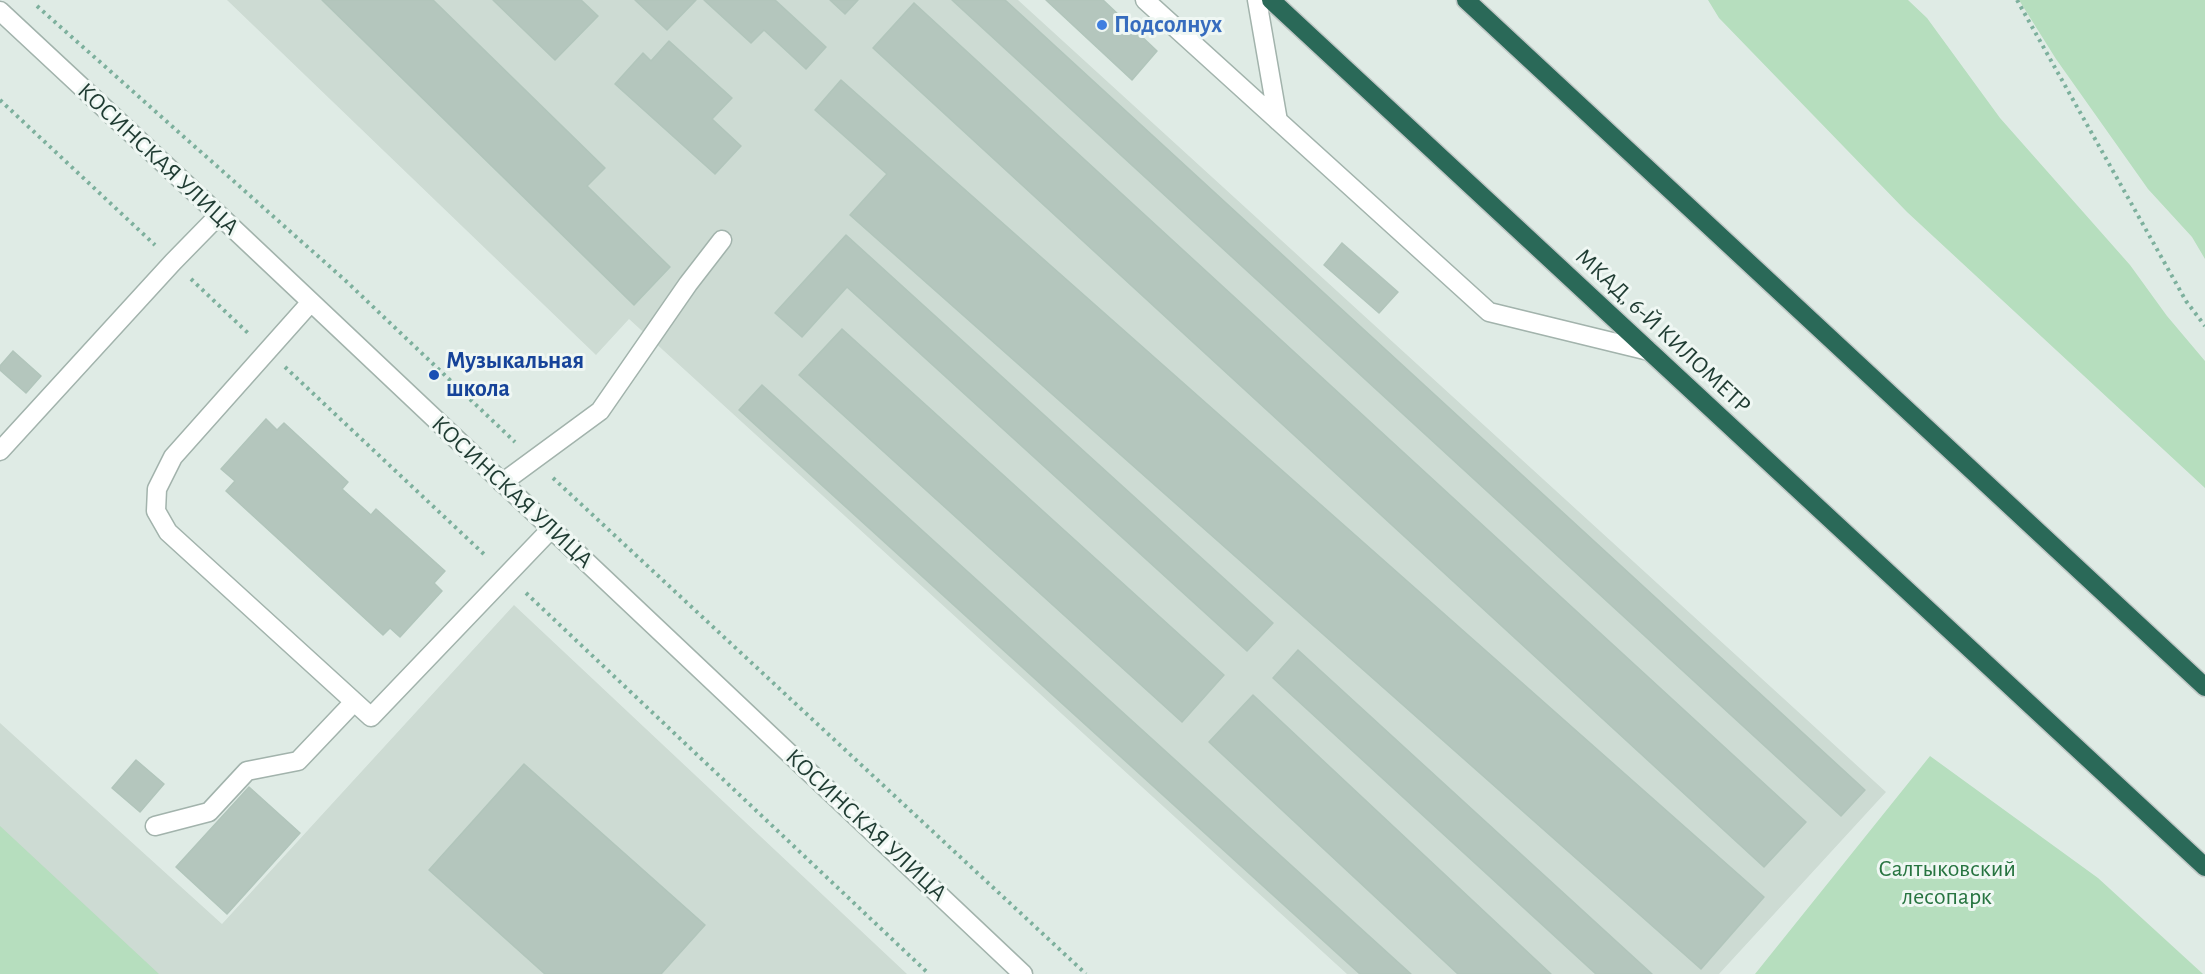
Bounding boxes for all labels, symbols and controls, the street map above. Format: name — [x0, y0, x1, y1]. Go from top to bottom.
place label: Подсолнух — [1114, 11, 1222, 39]
marker: Подсолнух — [1095, 18, 1109, 32]
street label: КОСИНСКАЯ УЛИЦА — [71, 77, 245, 241]
street label: МКАД, 6-Й КИЛОМЕТР — [1569, 242, 1757, 420]
place label: Музыкальная школа — [446, 347, 584, 403]
marker: Музыкальная школа — [427, 368, 441, 382]
street label: КОСИНСКАЯ УЛИЦА — [425, 410, 599, 574]
street label: КОСИНСКАЯ УЛИЦА — [779, 743, 953, 907]
park label: Салтыковский лесопарк — [1878, 855, 2016, 911]

